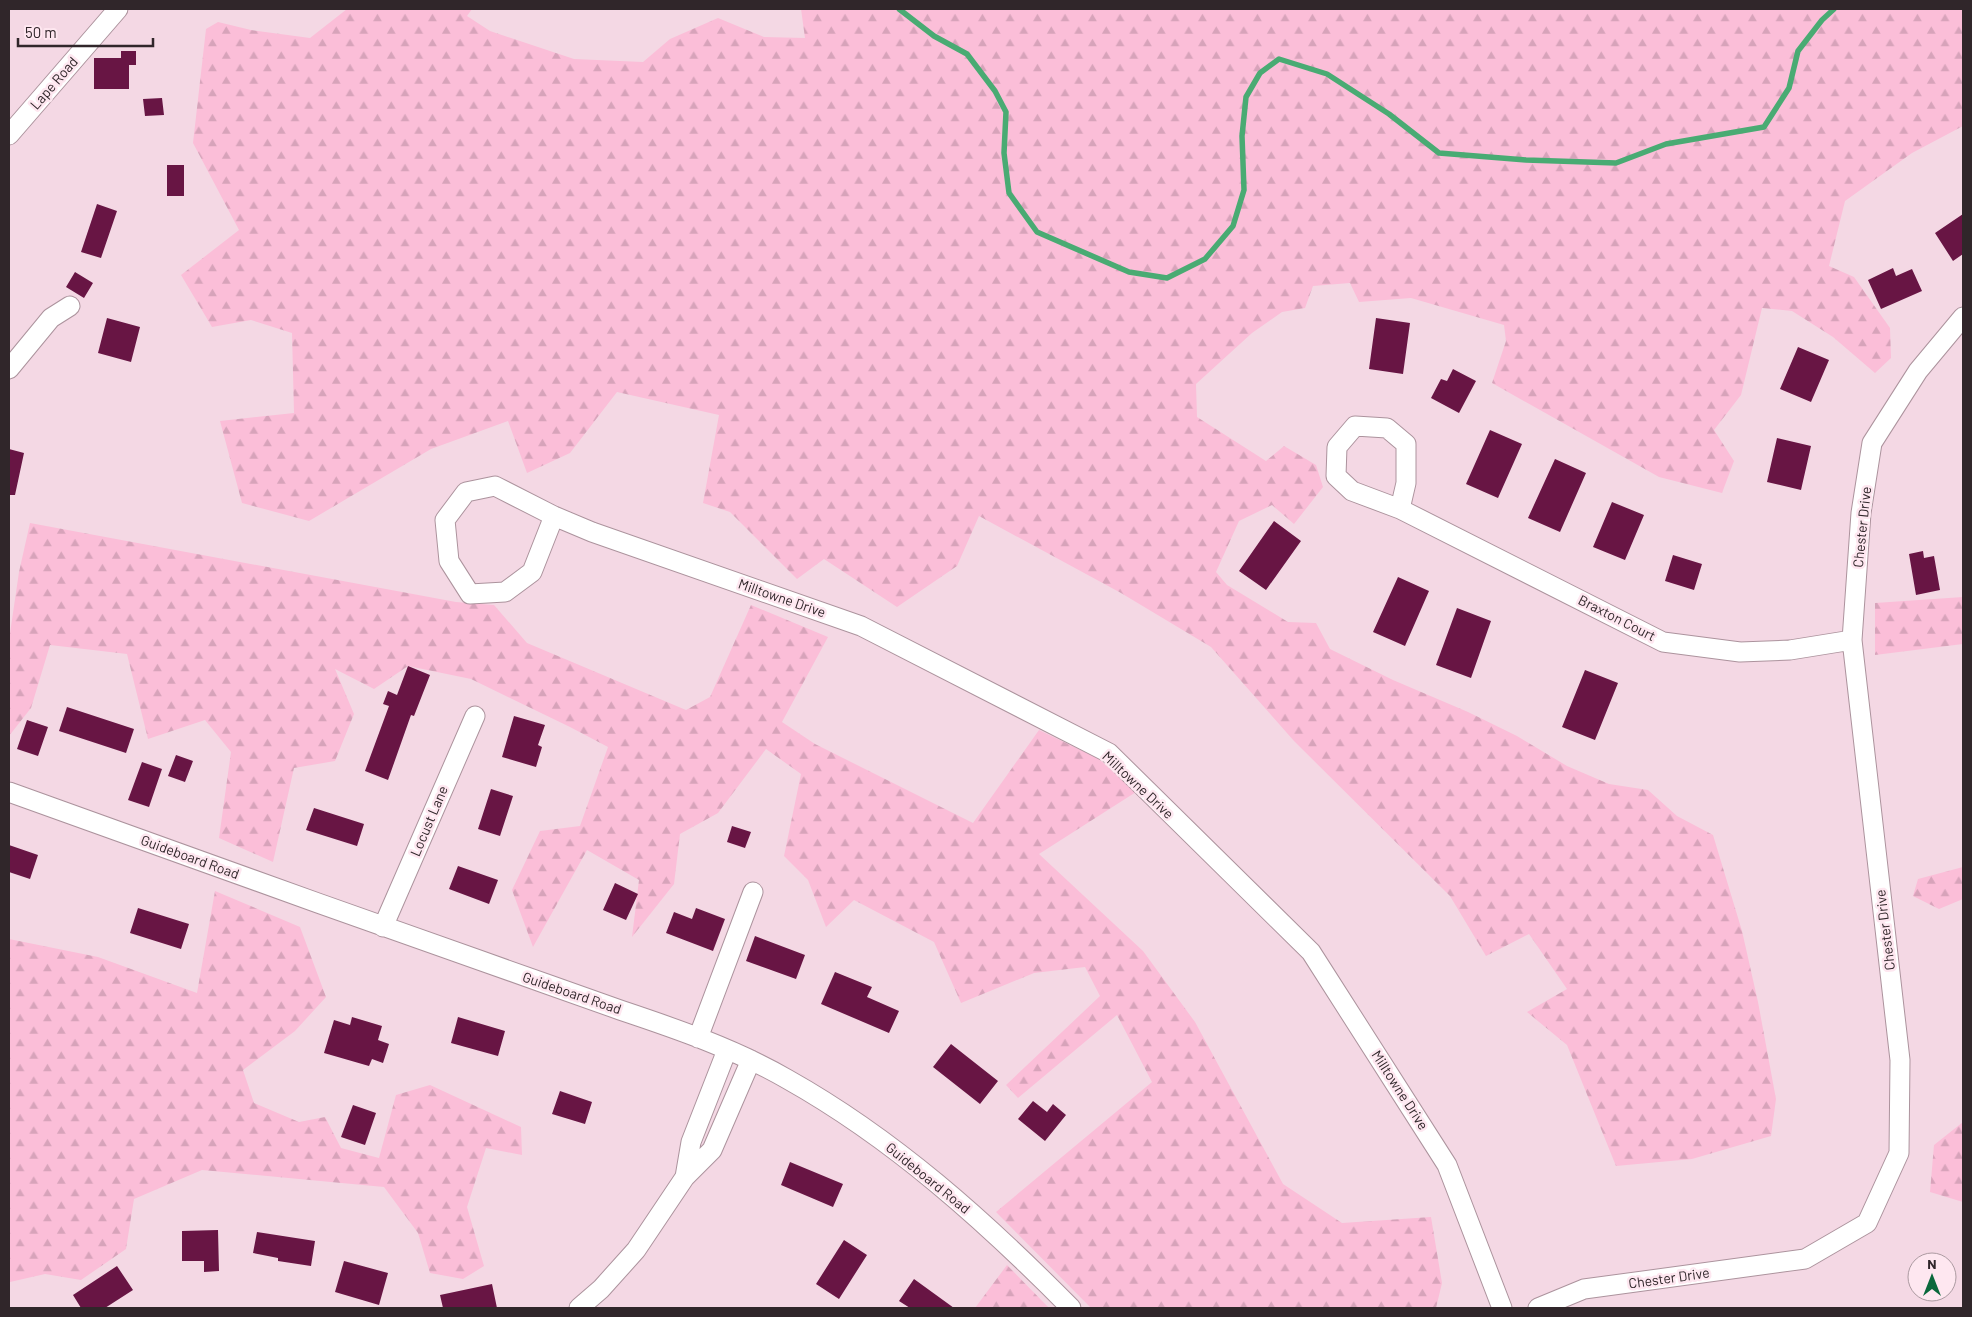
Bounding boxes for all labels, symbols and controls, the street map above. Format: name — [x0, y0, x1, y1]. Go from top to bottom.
scale bar — [18, 15, 152, 47]
text: 50 m — [25, 23, 57, 41]
street label: Lape Road — [26, 53, 81, 112]
street label: Chester Drive — [1849, 486, 1874, 568]
street label: Milltowne Drive — [736, 575, 828, 620]
street label: Braxton Court — [1576, 591, 1659, 644]
street label: Milltowne Drive — [1099, 747, 1178, 822]
street label: Locust Lane — [406, 783, 451, 859]
street label: Guideboard Road — [139, 831, 242, 882]
street label: Chester Drive — [1871, 889, 1898, 972]
street label: Guideboard Road — [520, 968, 624, 1017]
street label: Milltowne Drive — [1368, 1047, 1432, 1133]
street label: Guideboard Road — [883, 1138, 974, 1217]
north arrow — [1907, 1252, 1957, 1302]
text: N — [1927, 1255, 1937, 1272]
street label: Chester Drive — [1627, 1263, 1710, 1292]

